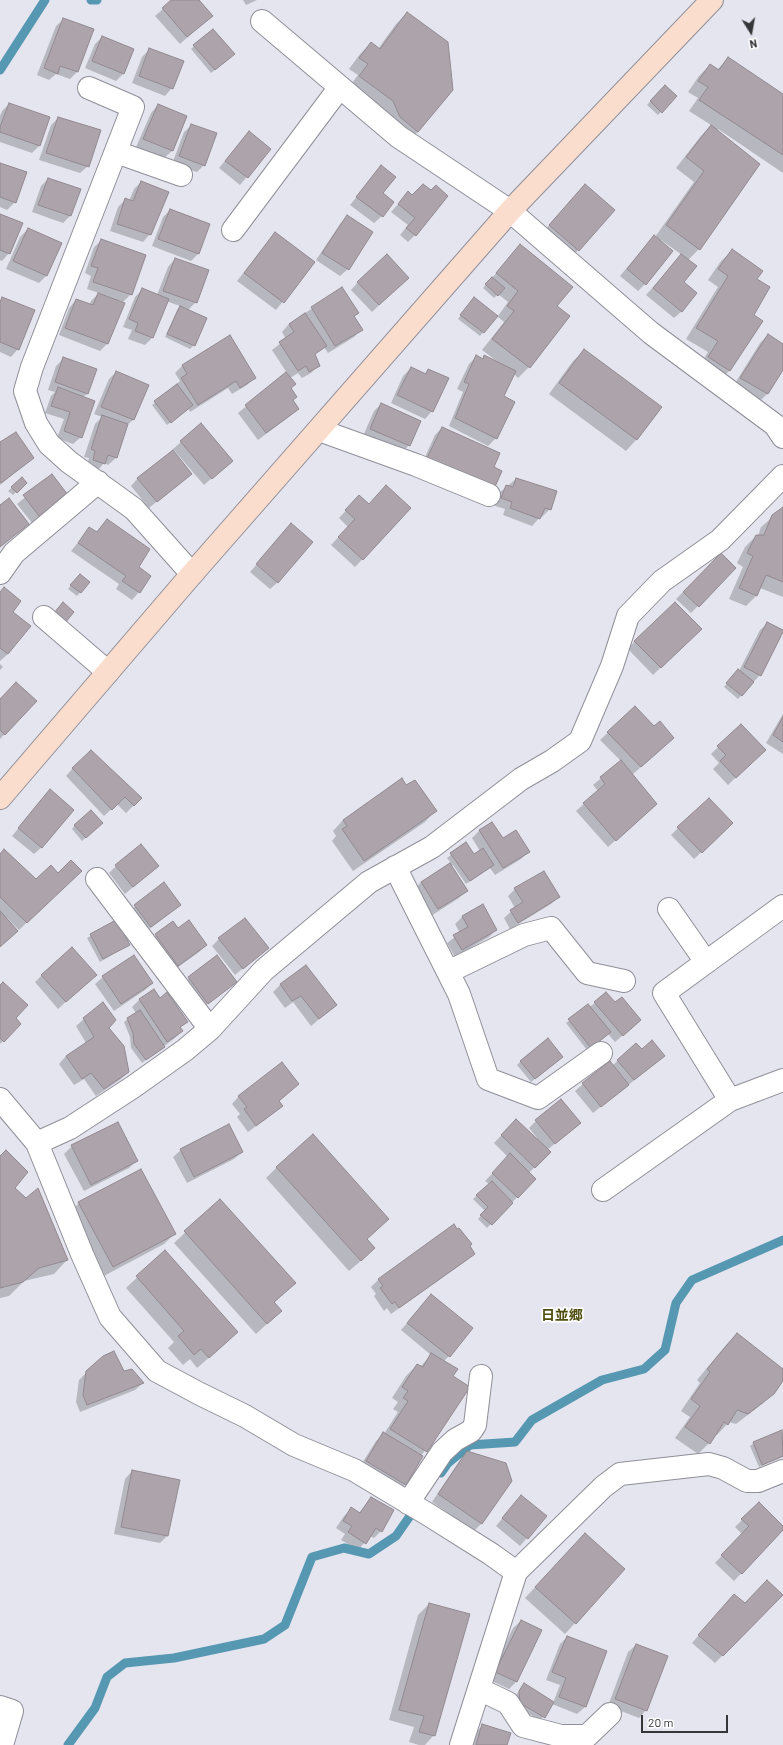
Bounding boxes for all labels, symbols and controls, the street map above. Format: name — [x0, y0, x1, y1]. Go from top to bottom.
north arrow — [731, 12, 771, 52]
text: N — [749, 37, 758, 51]
district label: 日並郷 — [541, 1307, 583, 1323]
scale bar — [643, 1707, 730, 1733]
text: 20 m — [648, 1715, 674, 1729]

